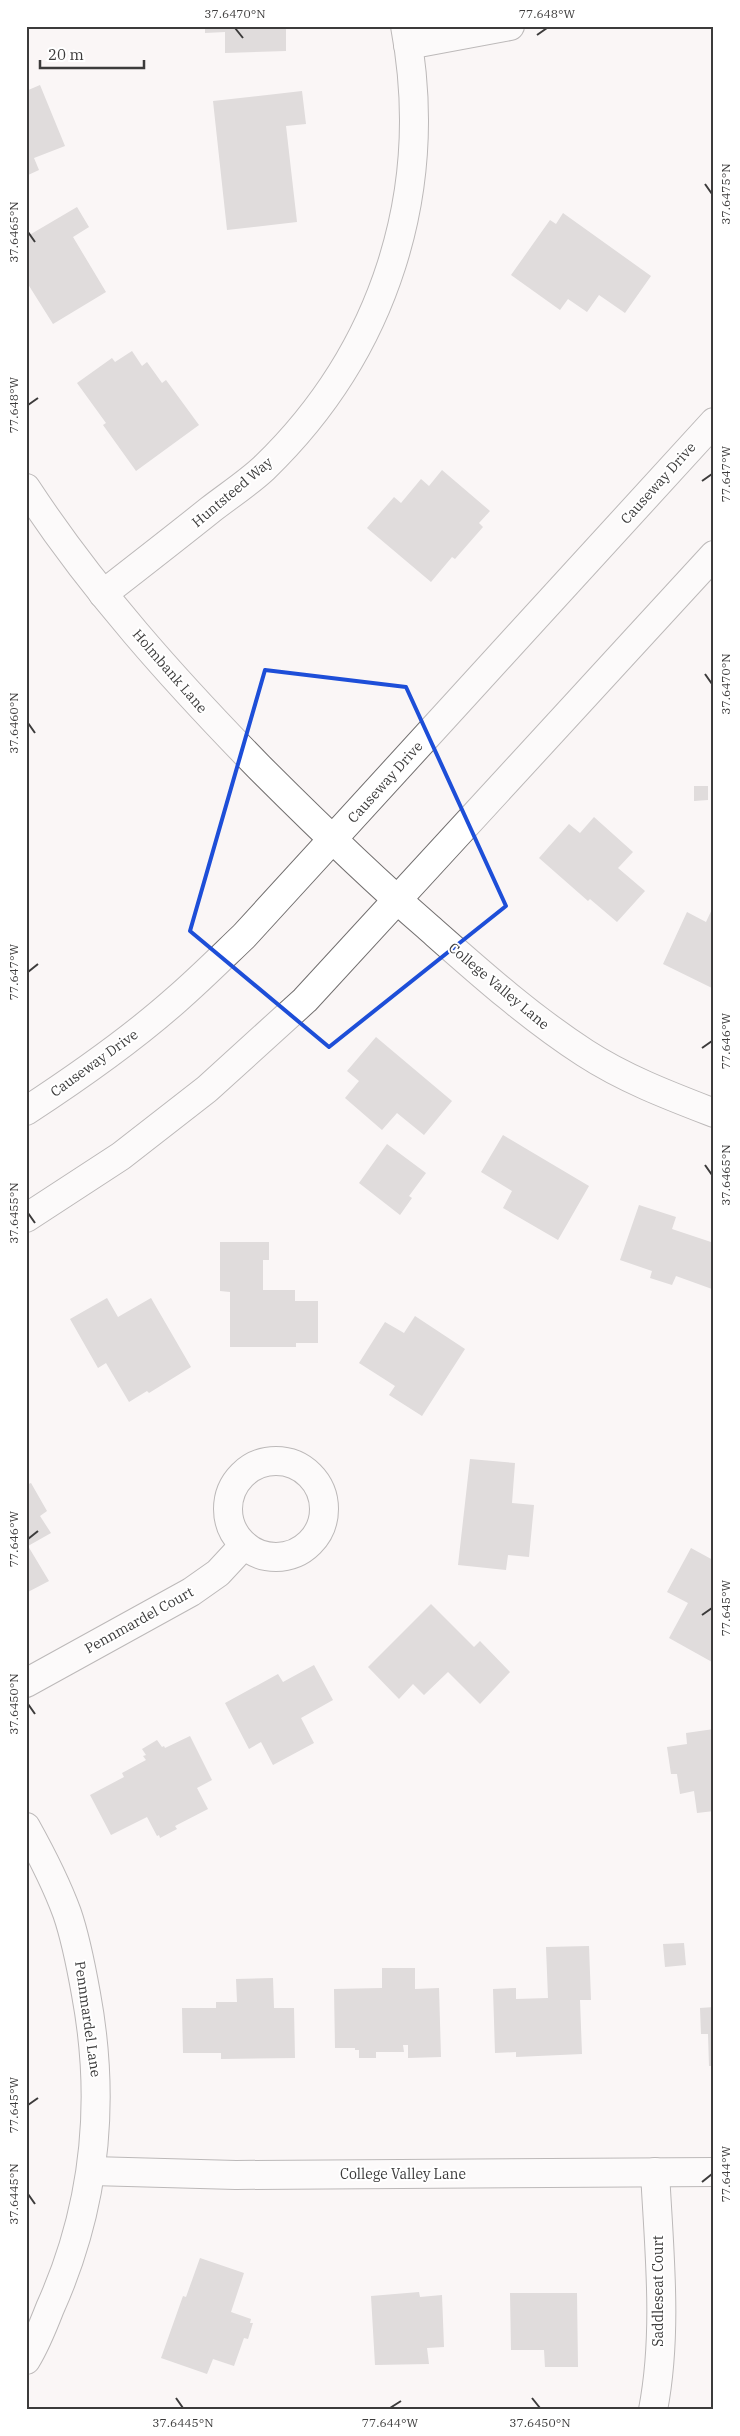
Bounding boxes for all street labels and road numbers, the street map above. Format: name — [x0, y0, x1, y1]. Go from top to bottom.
street label: Causeway Drive — [617, 438, 699, 528]
street label: Huntsteed Way — [188, 453, 276, 531]
street label: Holmbank Lane — [129, 625, 211, 717]
street label: Causeway Drive — [344, 737, 426, 827]
street label: College Valley Lane — [445, 939, 553, 1033]
street label: Causeway Drive — [47, 1025, 141, 1101]
street label: Pennmardel Court — [82, 1583, 196, 1657]
street label: Pennmardel Lane — [71, 1960, 105, 2078]
street label: College Valley Lane — [340, 2165, 466, 2183]
street label: Saddleseat Court — [649, 2235, 667, 2347]

